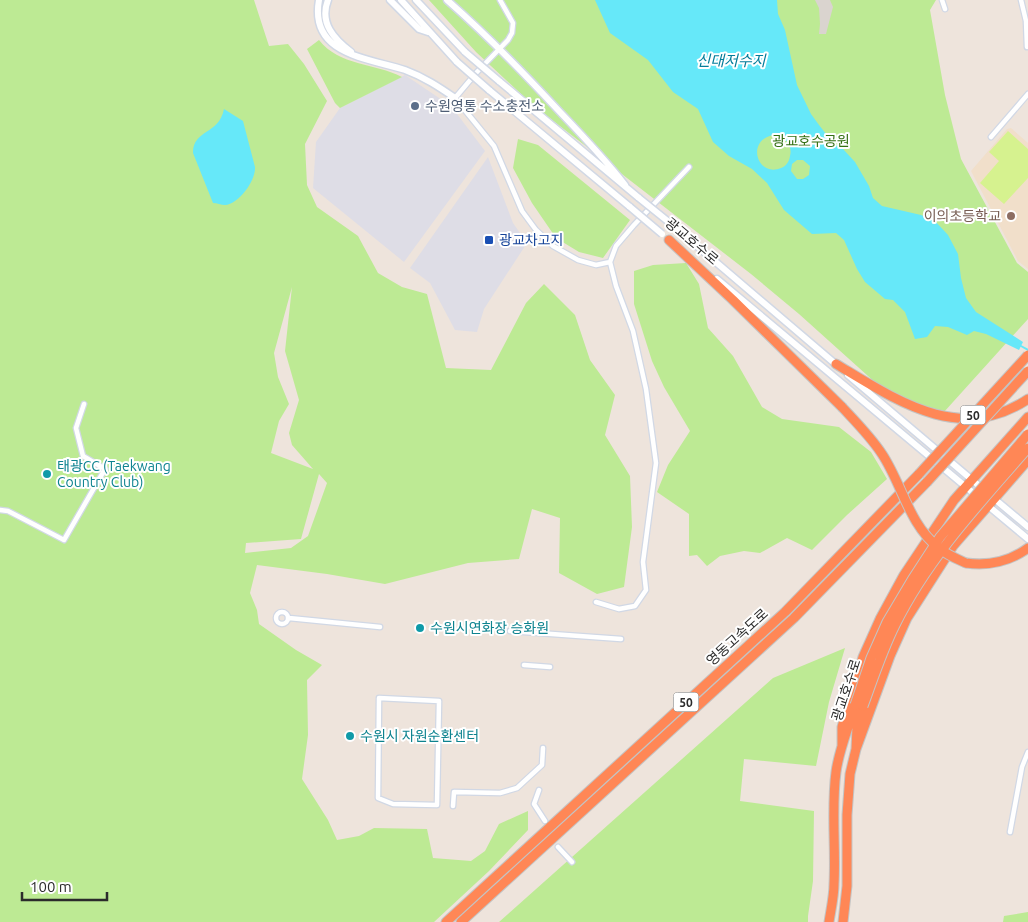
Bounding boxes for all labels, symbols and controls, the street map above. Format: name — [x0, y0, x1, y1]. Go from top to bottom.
water label: 신대저수지 — [696, 52, 767, 69]
place label: 수원영통 수소충전소 — [425, 98, 544, 114]
marker: 수원영통 수소충전소 — [409, 100, 421, 112]
park label: 광교호수공원 — [772, 133, 850, 149]
place label: 이의초등학교 — [924, 208, 1001, 224]
marker: 이의초등학교 — [1005, 210, 1017, 222]
street label: 광교호수로 — [662, 214, 722, 268]
place label: 광교차고지 — [499, 232, 563, 248]
marker: 광교차고지 — [483, 234, 495, 246]
road number: 50 — [960, 406, 986, 424]
place label: 태광CC (Taekwang Country Club) — [57, 458, 171, 490]
marker: 태광CC (Taekwang Country Club) — [41, 468, 53, 480]
street label: 영동고속도로 — [703, 605, 771, 669]
place label: 수원시연화장 승화원 — [430, 620, 549, 636]
marker: 수원시연화장 승화원 — [414, 622, 426, 634]
street label: 광교호수로 — [828, 657, 864, 723]
road number: 50 — [674, 692, 698, 712]
place label: 수원시 자원순환센터 — [360, 728, 479, 744]
marker: 수원시 자원순환센터 — [344, 730, 356, 742]
scale bar — [22, 870, 108, 902]
text: 100 m — [30, 878, 72, 895]

